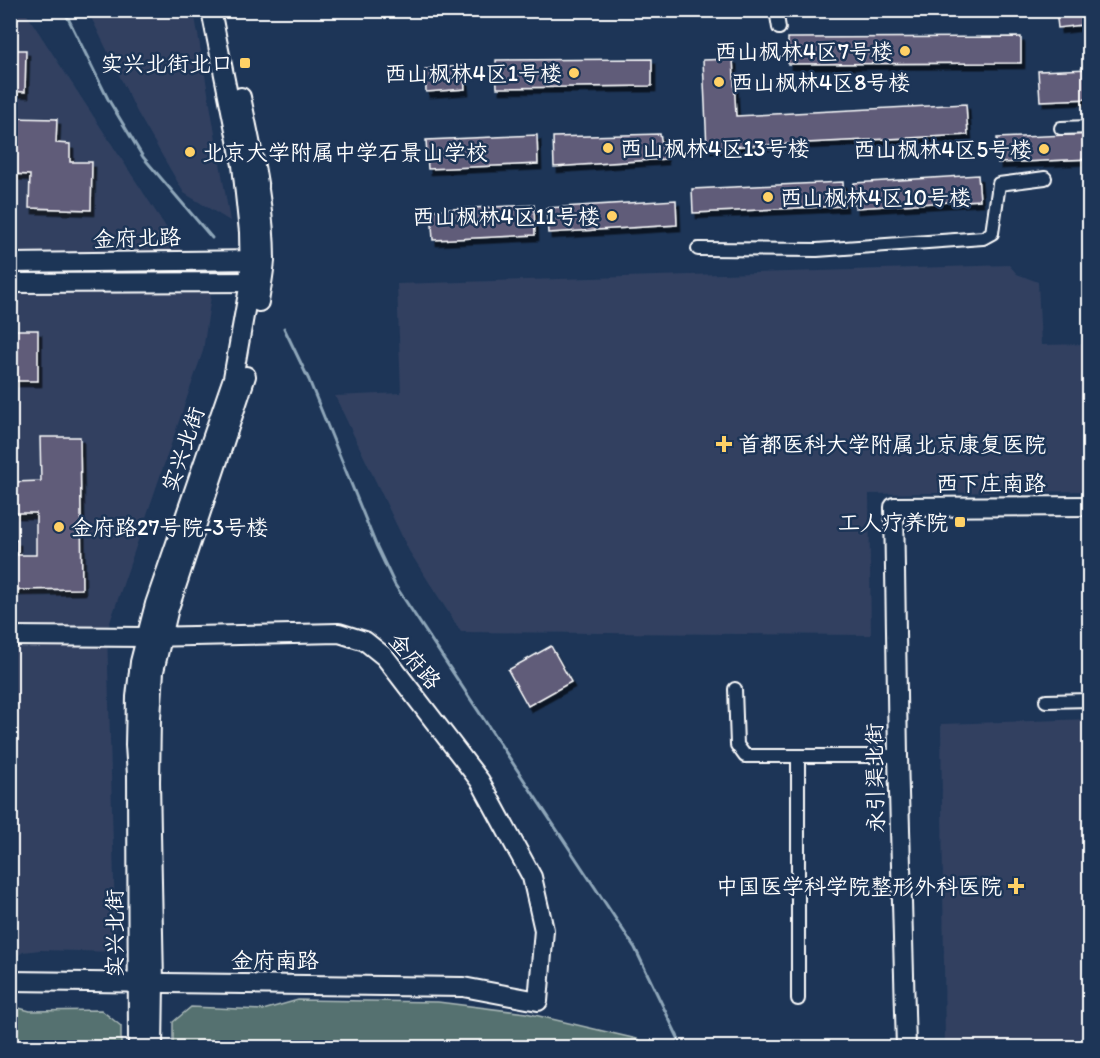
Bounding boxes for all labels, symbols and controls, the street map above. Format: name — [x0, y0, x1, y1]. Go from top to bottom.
place label: 西山枫林4区7号楼 — [715, 38, 893, 65]
marker: 西山枫林4区7号楼 — [898, 44, 912, 58]
place label: 实兴北街北口 — [101, 50, 233, 77]
marker: 实兴北街北口 — [238, 56, 252, 70]
place label: 西山枫林4区1号楼 — [385, 60, 562, 87]
marker: 西山枫林4区1号楼 — [567, 66, 581, 80]
place label: 西山枫林4区8号楼 — [731, 69, 910, 96]
marker: 西山枫林4区8号楼 — [712, 75, 726, 89]
place label: 西山枫林4区13号楼 — [620, 135, 809, 162]
place label: 西山枫林4区5号楼 — [853, 136, 1032, 163]
place label: 北京大学附属中学石景山学校 — [202, 139, 488, 166]
marker: 西山枫林4区13号楼 — [601, 141, 615, 155]
marker: 西山枫林4区5号楼 — [1037, 142, 1051, 156]
marker: 北京大学附属中学石景山学校 — [183, 145, 197, 159]
place label: 西山枫林4区10号楼 — [780, 184, 971, 211]
marker: 西山枫林4区10号楼 — [761, 190, 775, 204]
place label: 西山枫林4区11号楼 — [412, 203, 600, 230]
marker: 西山枫林4区11号楼 — [605, 209, 619, 223]
street label: 金府北路 — [93, 223, 181, 253]
street label: 实兴北街 — [156, 403, 210, 495]
place label: 首都医科大学附属北京康复医院 — [738, 431, 1046, 458]
marker: 首都医科大学附属北京康复医院 — [715, 435, 733, 453]
street label: 西下庄南路 — [936, 470, 1046, 497]
place label: 工人疗养院 — [838, 509, 948, 536]
place label: 金府路27号院-3号楼 — [71, 514, 268, 541]
marker: 工人疗养院 — [953, 515, 967, 529]
marker: 金府路27号院-3号楼 — [52, 520, 66, 534]
street label: 金府路 — [383, 627, 447, 695]
street label: 永引渠北街 — [861, 723, 889, 833]
place label: 中国医学科学院整形外科医院 — [716, 873, 1002, 900]
marker: 中国医学科学院整形外科医院 — [1007, 877, 1025, 895]
street label: 实兴北街 — [101, 889, 128, 977]
street label: 金府南路 — [231, 947, 319, 974]

